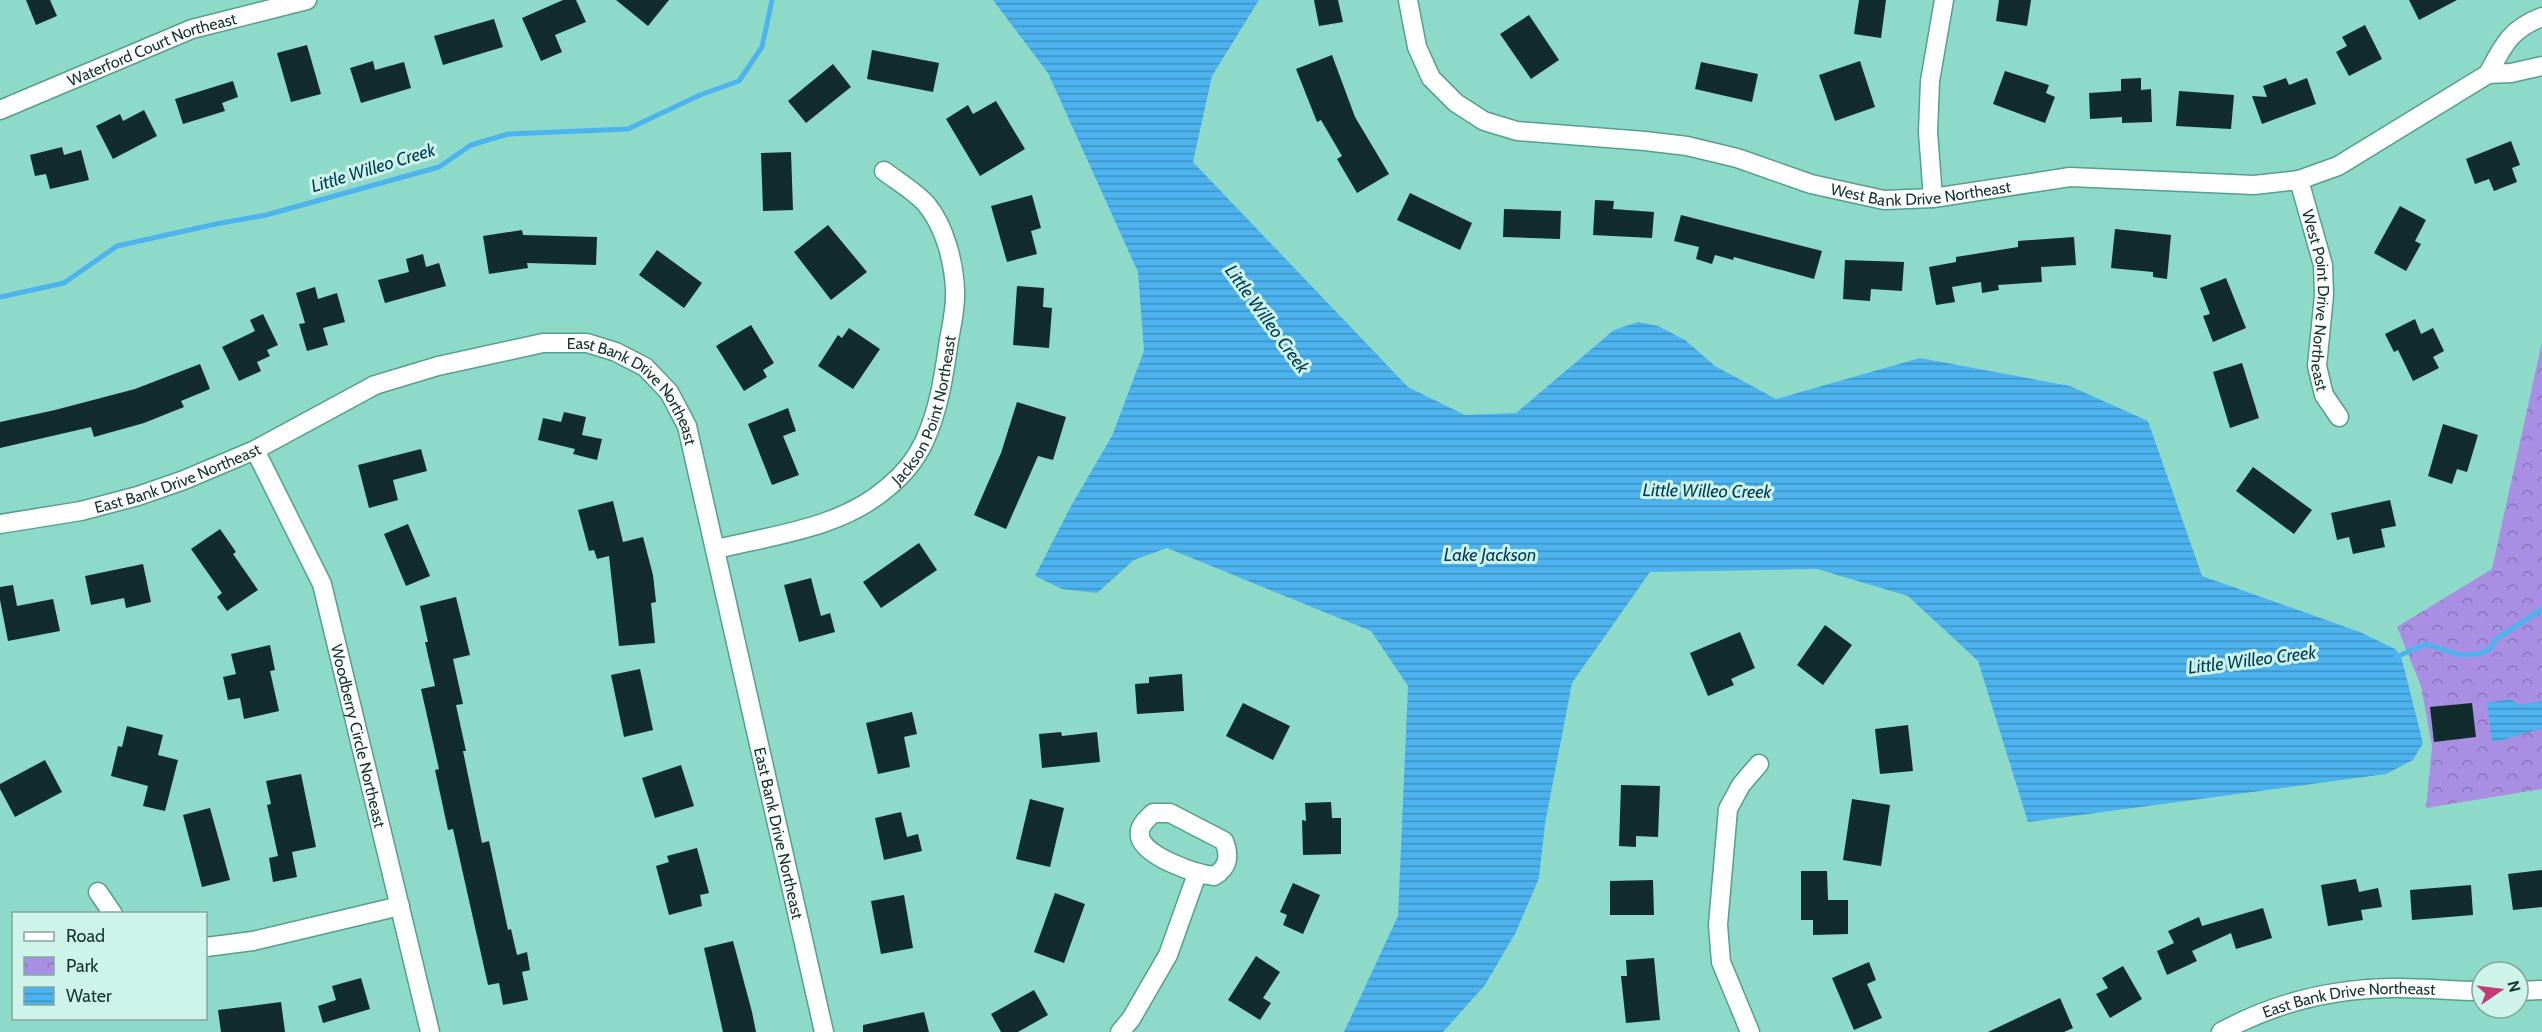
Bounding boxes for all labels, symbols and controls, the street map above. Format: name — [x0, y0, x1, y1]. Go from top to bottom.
street label: Waterford Court Northeast — [65, 9, 239, 90]
water label: Little Willeo Creek — [308, 138, 439, 197]
street label: West Bank Drive Northeast — [1829, 177, 2013, 210]
street label: West Point Drive Northeast — [2298, 207, 2334, 393]
water label: Little Willeo Creek — [1220, 260, 1314, 379]
street label: Jackson Point Northeast — [887, 333, 959, 489]
street label: East Bank Drive Northeast — [567, 334, 701, 447]
street label: East Bank Drive Northeast — [92, 439, 265, 517]
water label: Little Willeo Creek — [1642, 479, 1773, 503]
water label: Lake Jackson — [1444, 544, 1536, 566]
water label: Little Willeo Creek — [2187, 641, 2318, 679]
street label: Woodberry Circle Northeast — [327, 642, 390, 830]
street label: East Bank Drive Northeast — [750, 745, 808, 921]
legend — [12, 912, 207, 1020]
text: Road — [66, 925, 105, 947]
text: Park — [66, 955, 99, 977]
north arrow — [2470, 960, 2530, 1020]
street label: East Bank Drive Northeast — [2260, 978, 2437, 1021]
text: N — [2503, 979, 2525, 994]
text: Water — [66, 985, 112, 1007]

